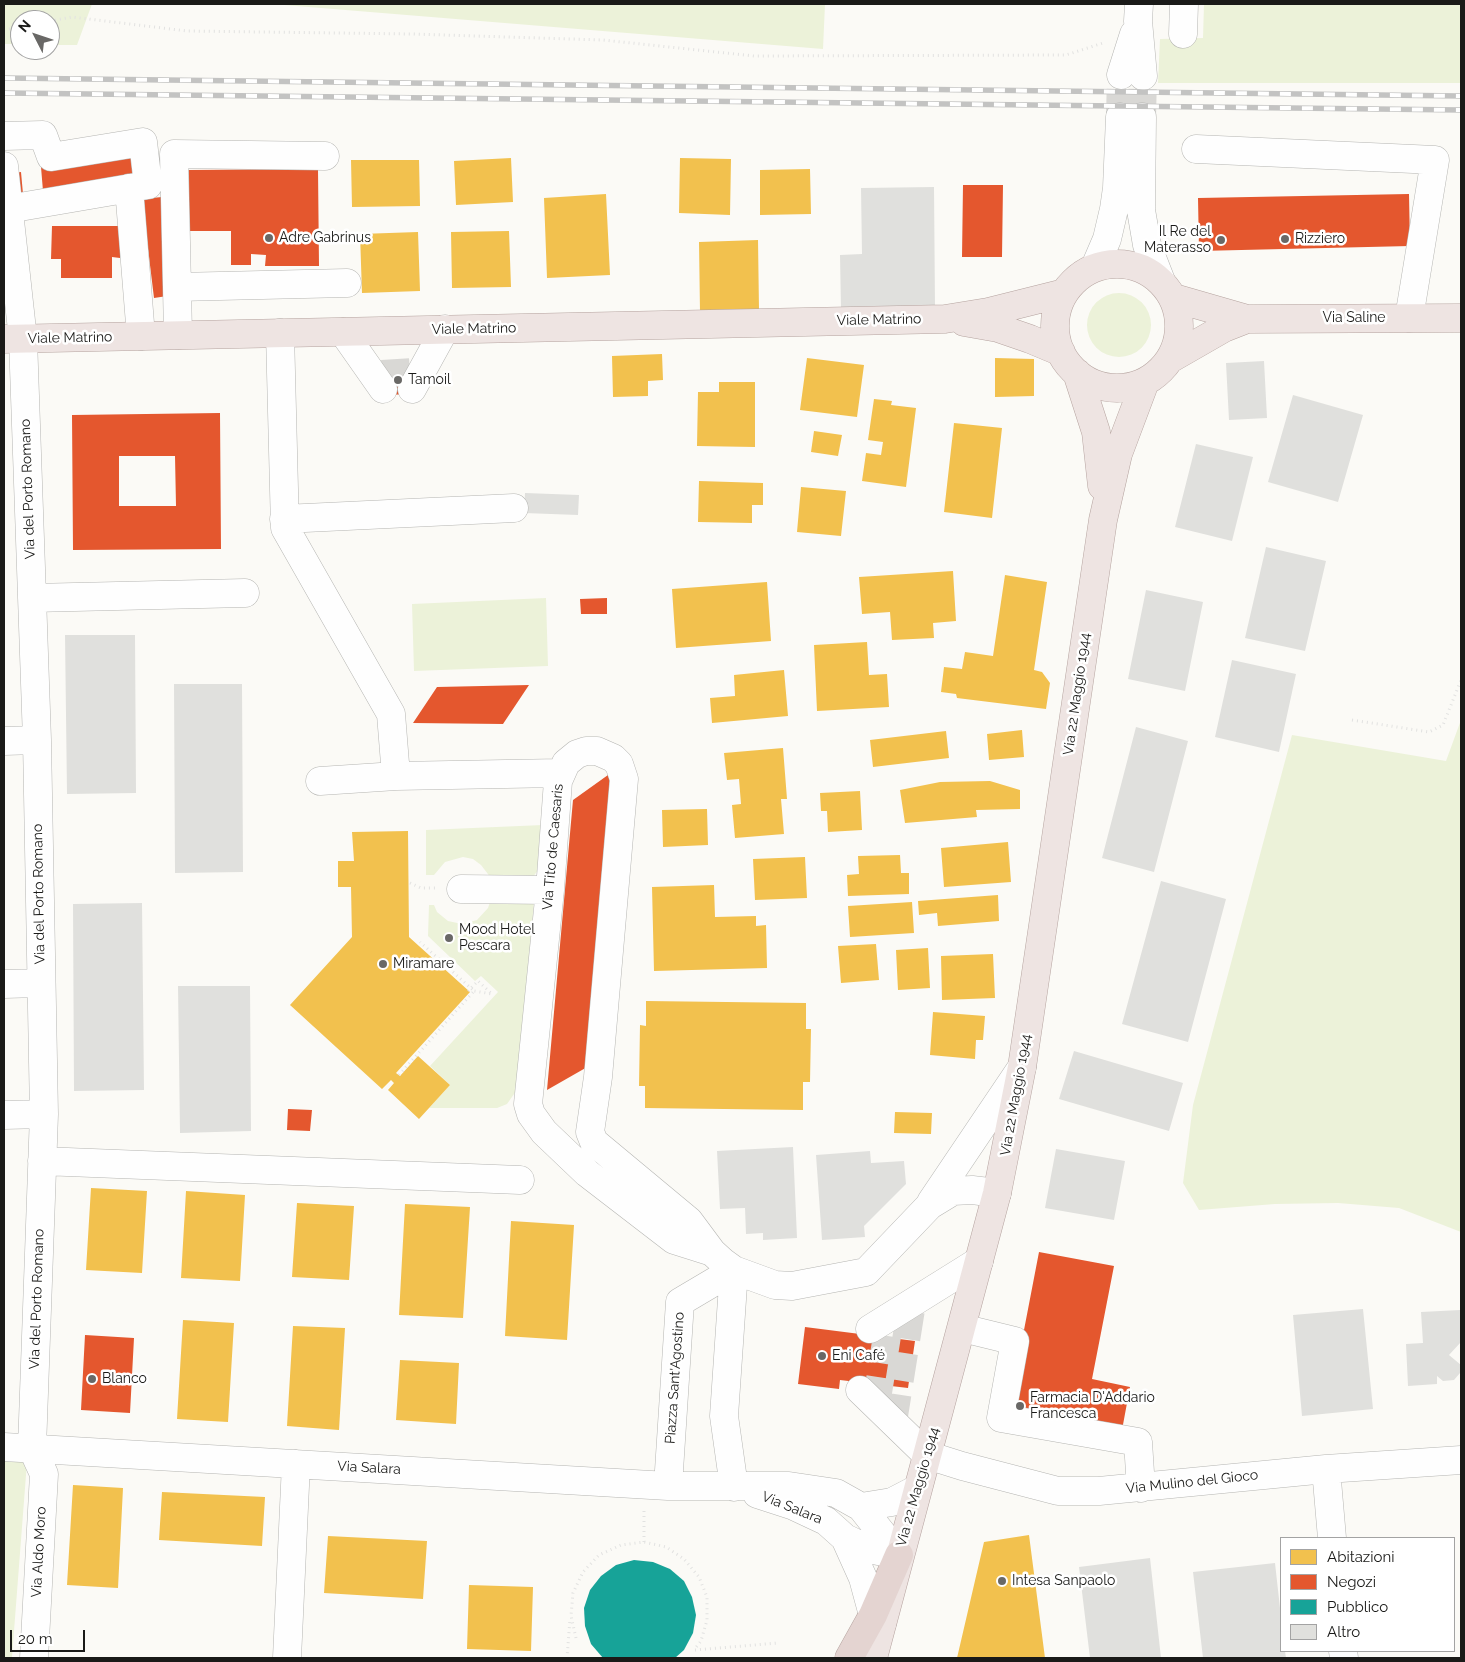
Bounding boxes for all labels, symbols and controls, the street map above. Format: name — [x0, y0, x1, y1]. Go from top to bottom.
north arrow — [10, 10, 60, 60]
text: N — [15, 17, 34, 35]
place label: Il Re del Materasso — [1144, 224, 1211, 256]
place label: Adre Gabrinus — [279, 230, 371, 246]
place label: Rizziero — [1295, 231, 1345, 247]
marker: Adre Gabrinus — [263, 232, 275, 244]
marker: Rizziero — [1279, 233, 1291, 245]
marker: Il Re del Materasso — [1215, 234, 1227, 246]
street label: Via Saline — [1322, 310, 1386, 326]
street label: Viale Matrino — [837, 311, 921, 329]
street label: Viale Matrino — [432, 320, 516, 338]
street label: Viale Matrino — [28, 329, 112, 347]
place label: Tamoil — [408, 372, 451, 388]
marker: Tamoil — [392, 374, 404, 386]
street label: Via del Porto Romano — [17, 418, 39, 560]
street label: Via 22 Maggio 1944 — [1060, 632, 1094, 756]
street label: Via Tito de Caesaris — [539, 783, 567, 911]
street label: Via del Porto Romano — [29, 824, 49, 964]
place label: Mood Hotel Pescara — [459, 922, 535, 954]
marker: Mood Hotel Pescara — [443, 932, 455, 944]
place label: Miramare — [393, 956, 454, 972]
marker: Miramare — [377, 958, 389, 970]
street label: Via 22 Maggio 1944 — [997, 1033, 1035, 1157]
street label: Via del Porto Romano — [26, 1228, 48, 1370]
street label: Piazza Sant'Agostino — [662, 1311, 688, 1445]
place label: Eni Café — [832, 1348, 885, 1364]
marker: Eni Café — [816, 1350, 828, 1362]
place label: Blanco — [102, 1371, 147, 1387]
marker: Blanco — [86, 1373, 98, 1385]
place label: Farmacia D'Addario Francesca — [1030, 1390, 1155, 1422]
marker: Farmacia D'Addario Francesca — [1014, 1400, 1026, 1412]
street label: Via 22 Maggio 1944 — [893, 1425, 943, 1549]
street label: Via Salara — [337, 1458, 401, 1478]
street label: Via Mulino del Gioco — [1125, 1467, 1259, 1497]
street label: Via Salara — [759, 1488, 825, 1528]
street label: Via Aldo Moro — [28, 1506, 50, 1598]
legend — [1280, 1537, 1455, 1652]
text: Abitazioni — [1327, 1548, 1394, 1566]
place label: Intesa Sanpaolo — [1012, 1573, 1115, 1589]
text: Negozi — [1327, 1573, 1376, 1591]
marker: Intesa Sanpaolo — [996, 1575, 1008, 1587]
text: Pubblico — [1327, 1598, 1388, 1616]
scale bar — [12, 1620, 88, 1652]
text: Altro — [1327, 1623, 1360, 1641]
text: 20 m — [18, 1630, 53, 1648]

